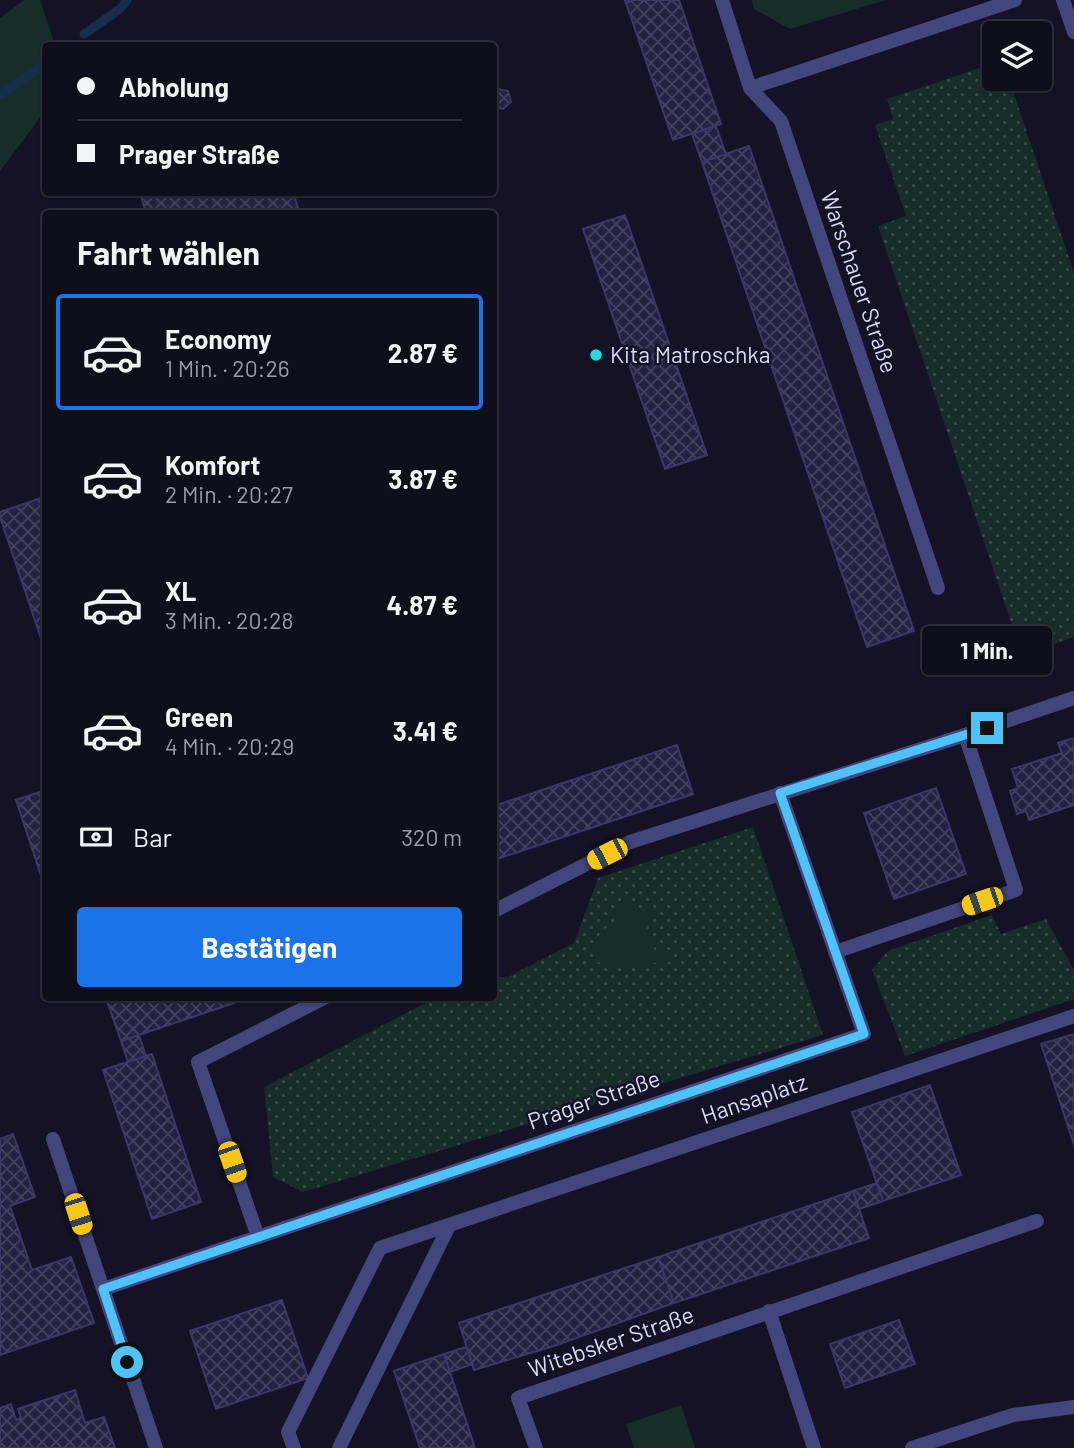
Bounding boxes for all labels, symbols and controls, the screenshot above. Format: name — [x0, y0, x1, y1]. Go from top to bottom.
map controls — [982, 21, 1052, 91]
button: layers — [982, 21, 1052, 91]
text: Abholung — [119, 71, 229, 102]
text: Prager Straße — [119, 138, 280, 169]
street label: Warschauer Straße — [816, 187, 904, 376]
text: Fahrt wählen — [77, 233, 260, 271]
icon: car — [81, 321, 144, 384]
text: Economy — [165, 323, 271, 354]
text: 2.87 € — [388, 337, 458, 368]
place label: Kita Matroschka — [610, 340, 770, 368]
marker: Kita Matroschka — [588, 347, 604, 363]
text: 1 Min. · 20:26 — [165, 354, 290, 382]
icon: car — [81, 447, 144, 510]
text: Komfort — [165, 449, 260, 480]
text: 3.87 € — [388, 463, 458, 494]
text: 2 Min. · 20:27 — [165, 480, 293, 508]
icon: car — [81, 573, 144, 636]
text: XL — [165, 575, 196, 606]
text: 4.87 € — [387, 589, 458, 620]
text: 3 Min. · 20:28 — [165, 606, 294, 634]
callout: 1 Min. — [922, 626, 1052, 676]
text: 1 Min. — [960, 636, 1014, 664]
icon: car — [81, 699, 144, 762]
text: Green — [165, 701, 233, 732]
route end — [971, 712, 1003, 744]
text: 3.41 € — [393, 715, 458, 746]
text: 4 Min. · 20:29 — [165, 732, 294, 760]
icon: cash — [77, 818, 115, 856]
text: Bar — [133, 821, 172, 852]
text: 320 m — [401, 823, 462, 851]
car — [584, 835, 631, 873]
car — [959, 884, 1006, 918]
button: Bestätigen — [77, 907, 462, 987]
street label: Prager Straße — [524, 1063, 664, 1135]
street label: Hansaplatz — [697, 1067, 810, 1129]
car — [216, 1139, 249, 1185]
car — [62, 1191, 95, 1237]
street label: Witebsker Straße — [524, 1300, 697, 1382]
route start — [111, 1346, 143, 1378]

